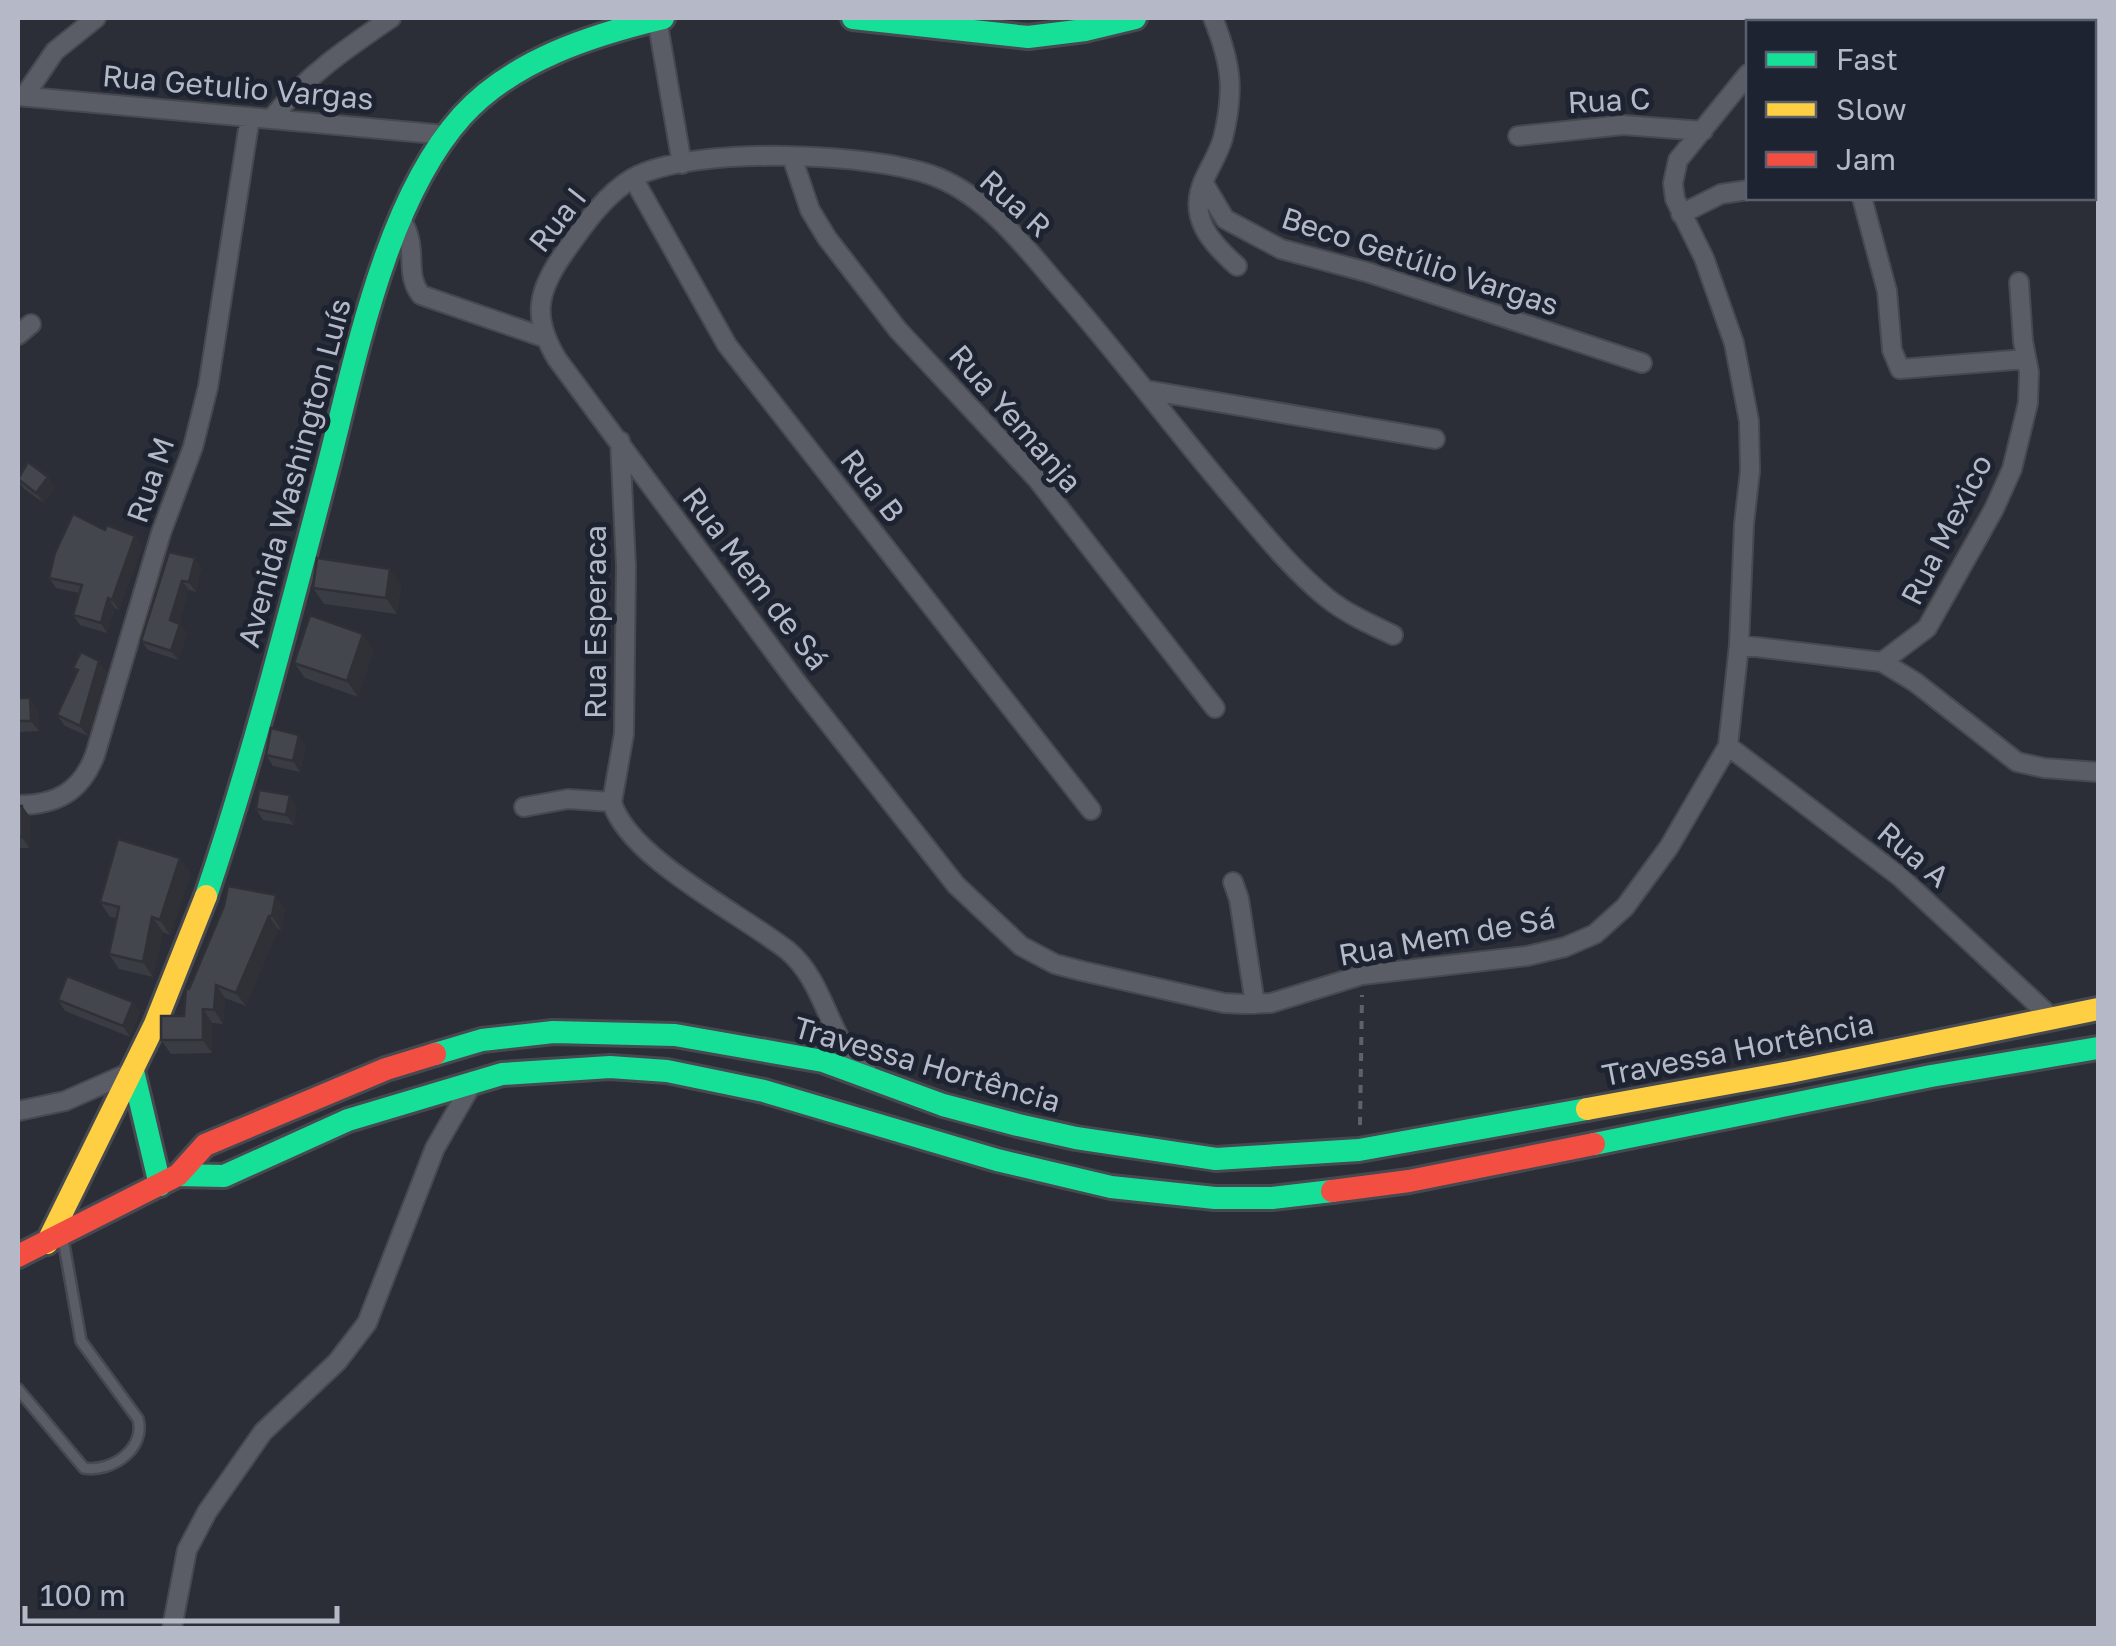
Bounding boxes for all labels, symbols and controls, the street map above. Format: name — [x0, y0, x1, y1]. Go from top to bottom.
legend — [1746, 20, 2096, 200]
text: Fast — [1836, 41, 1898, 77]
street label: Rua Getulio Vargas — [101, 57, 375, 117]
street label: Rua C — [1567, 80, 1651, 120]
text: Slow — [1836, 91, 1907, 127]
text: Jam — [1836, 141, 1896, 177]
street label: Rua R — [973, 162, 1058, 244]
street label: Rua I — [521, 180, 594, 259]
street label: Beco Getúlio Vargas — [1277, 199, 1563, 323]
street label: Avenida Washington Luís — [230, 294, 358, 651]
street label: Rua Yemanja — [942, 337, 1090, 499]
street label: Rua M — [119, 432, 181, 527]
street label: Rua B — [833, 442, 912, 529]
street label: Rua Mexico — [1893, 448, 1999, 611]
street label: Rua Mem de Sá — [675, 480, 836, 677]
street label: Rua Esperaca — [577, 525, 613, 719]
street label: Rua A — [1870, 814, 1957, 895]
street label: Rua Mem de Sá — [1336, 899, 1558, 973]
street label: Travessa Hortência — [1599, 1005, 1877, 1093]
street label: Travessa Hortência — [790, 1009, 1065, 1119]
scale bar — [25, 1561, 338, 1623]
text: 100 m — [40, 1577, 126, 1613]

